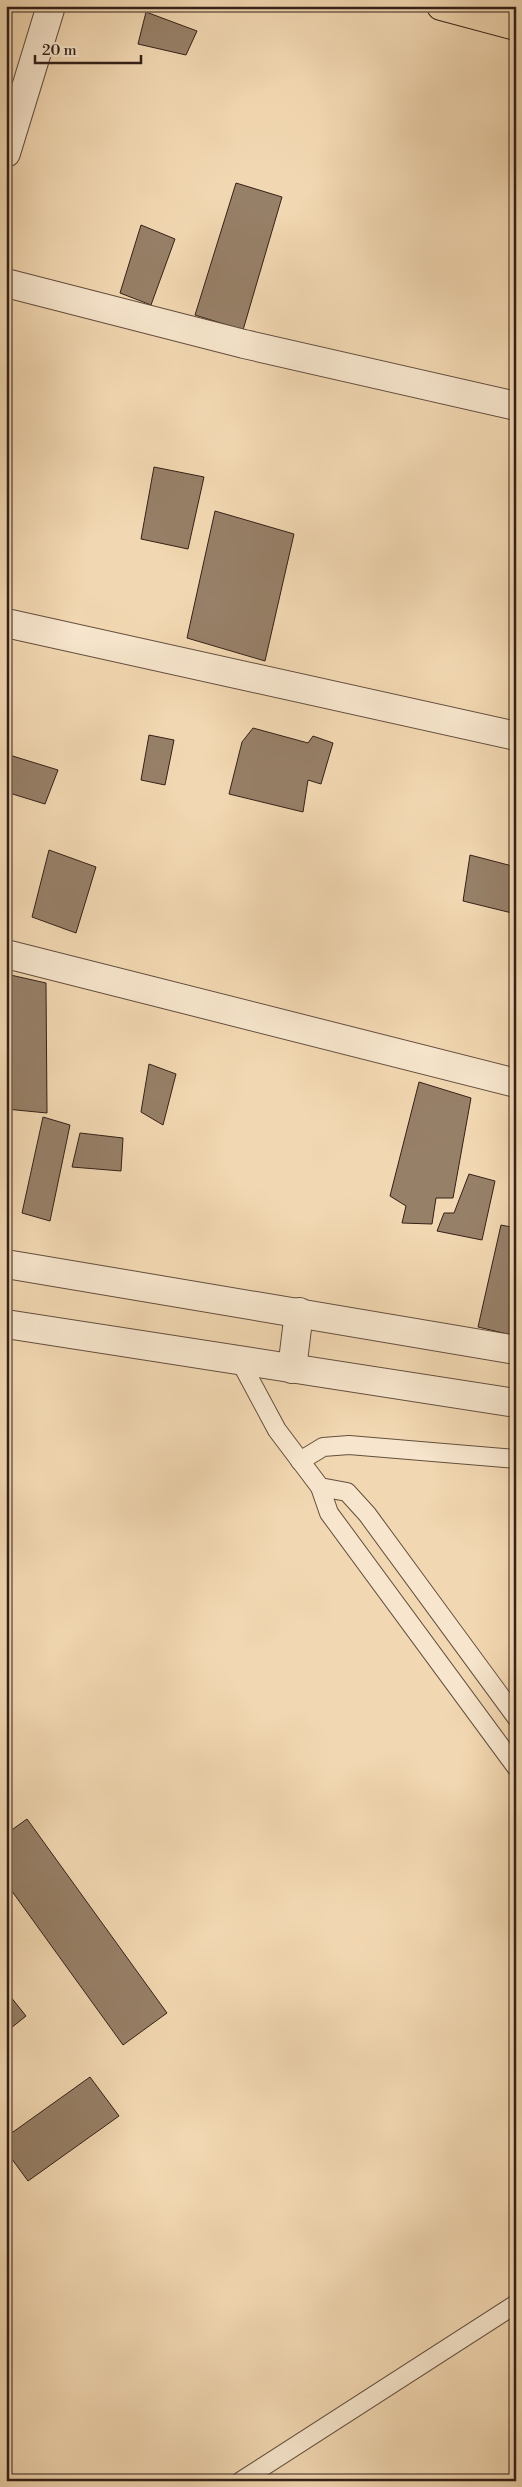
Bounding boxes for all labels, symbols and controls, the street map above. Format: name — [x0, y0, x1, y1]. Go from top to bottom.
scale bar — [35, 32, 141, 64]
text: 20 m — [42, 41, 77, 60]

